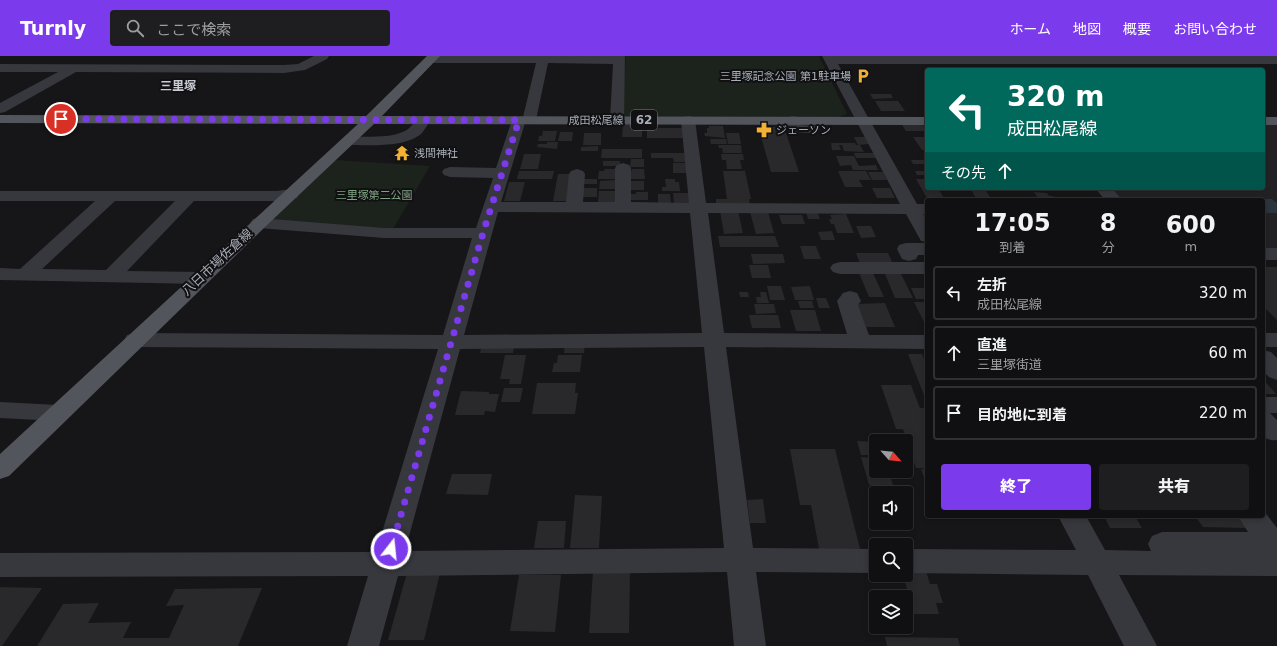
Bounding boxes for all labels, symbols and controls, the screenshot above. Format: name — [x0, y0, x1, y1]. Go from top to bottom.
search box — [110, 10, 390, 46]
text: Turnly — [20, 17, 86, 39]
icon: search — [124, 17, 146, 39]
text: ここで検索 — [156, 21, 231, 39]
text: ホーム — [1009, 21, 1051, 37]
text: 地図 — [1073, 21, 1101, 37]
text: 概要 — [1123, 21, 1151, 37]
text: お問い合わせ — [1173, 21, 1257, 37]
parking icon: 三里塚記念公園 第1駐車場 — [854, 67, 872, 85]
place label: 三里塚記念公園 第1駐車場 — [720, 70, 851, 83]
district label: 三里塚 — [160, 79, 196, 93]
text: 320 m — [1007, 80, 1104, 113]
icon: left — [941, 84, 993, 136]
pin — [44, 102, 78, 136]
icon: arrive — [50, 108, 72, 130]
road number: 62 — [631, 110, 657, 130]
street label: 成田松尾線 — [569, 114, 624, 127]
text: 成田松尾線 — [1007, 118, 1097, 139]
pharmacy icon: ジェーソン — [755, 121, 773, 139]
place label: ジェーソン — [776, 124, 831, 137]
temple icon: 浅間神社 — [393, 144, 411, 162]
place label: 浅間神社 — [414, 147, 458, 160]
icon: ahead — [994, 160, 1016, 182]
text: その先 — [941, 164, 986, 182]
park label: 三里塚第二公園 — [336, 189, 413, 202]
text: 17:05 — [974, 209, 1051, 237]
text: 8 — [1100, 209, 1116, 237]
text: 600 — [1166, 211, 1216, 239]
street label: 八日市場佐倉線 — [179, 225, 255, 299]
text: m — [1184, 239, 1197, 254]
text: 到着 — [999, 240, 1025, 255]
text: 分 — [1102, 240, 1115, 255]
text: 左折 — [977, 276, 1007, 294]
icon: left — [943, 282, 965, 304]
text: 320 m — [1199, 284, 1247, 302]
text: 成田松尾線 — [977, 297, 1042, 312]
text: 直進 — [977, 336, 1007, 354]
icon: ahead — [943, 342, 965, 364]
text: 60 m — [1209, 344, 1247, 362]
text: 三里塚街道 — [977, 357, 1042, 372]
icon: arrive — [943, 402, 965, 424]
text: 220 m — [1199, 404, 1247, 422]
text: 目的地に到着 — [977, 406, 1067, 424]
north arrow — [869, 434, 913, 478]
map controls — [869, 434, 913, 634]
button: 終了 — [941, 464, 1091, 510]
button: 共有 — [1099, 464, 1249, 510]
button: sound — [869, 486, 913, 530]
position arrow — [370, 528, 412, 570]
button: search — [869, 538, 913, 582]
button: layers — [869, 590, 913, 634]

